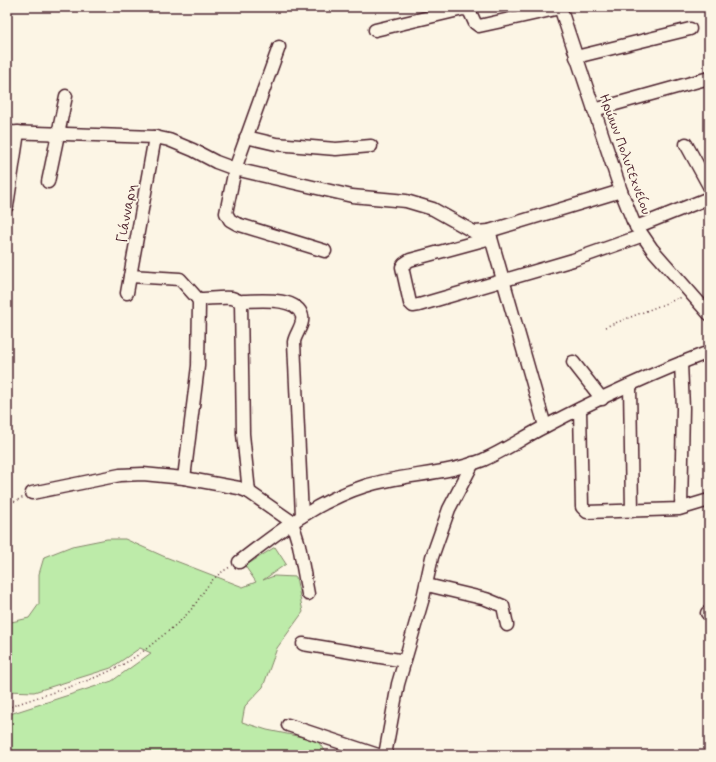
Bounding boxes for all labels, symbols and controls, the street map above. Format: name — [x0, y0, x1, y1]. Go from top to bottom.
street label: Ηρώων Πολυτεχνείου — [595, 92, 655, 217]
street label: Γιάνναρη — [113, 182, 141, 244]

